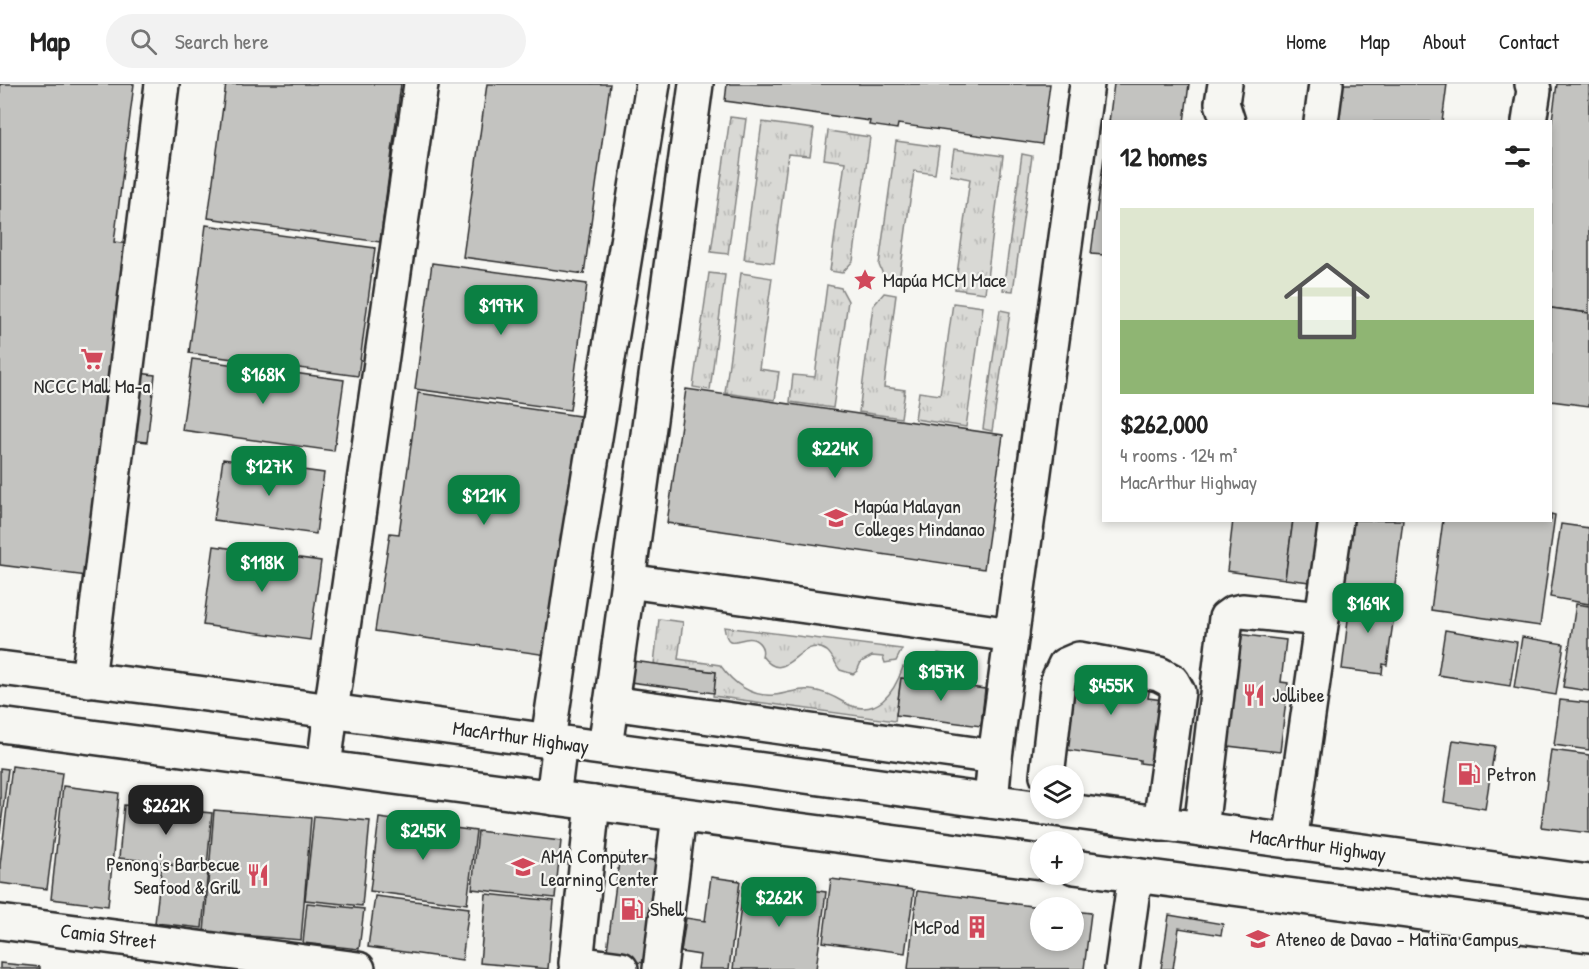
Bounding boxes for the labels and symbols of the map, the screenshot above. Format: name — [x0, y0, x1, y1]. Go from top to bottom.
place label: Mapúa MCM Mace — [883, 266, 1007, 293]
place icon: Mapúa MCM Mace — [852, 267, 878, 293]
pin: $197K — [459, 285, 543, 336]
supermarket icon: NCCC Mall Ma-a — [79, 346, 105, 372]
pin: $168K — [221, 354, 305, 405]
place label: NCCC Mall Ma-a — [34, 372, 151, 399]
pin: $224K — [793, 428, 877, 479]
pin: $127K — [227, 446, 311, 497]
pin: $121K — [442, 475, 526, 526]
place label: Mapúa Malayan Colleges Mindanao — [854, 492, 985, 542]
school or university icon: Mapúa Malayan Colleges Mindanao — [823, 505, 849, 531]
pin: $118K — [220, 542, 304, 593]
pin: $169K — [1326, 583, 1410, 634]
pin: $157K — [899, 651, 983, 702]
pin: $455K — [1069, 665, 1153, 716]
place label: Jollibee — [1272, 681, 1325, 708]
restaurant icon: Jollibee — [1241, 682, 1267, 708]
street label: MacArthur Highway — [451, 714, 591, 759]
place label: Petron — [1487, 760, 1536, 787]
fuel station icon: Petron — [1456, 761, 1482, 787]
pin: $262K — [124, 785, 208, 836]
pin: $245K — [381, 810, 465, 861]
street label: MacArthur Highway — [1248, 822, 1388, 867]
place label: AMA Computer Learning Center — [541, 842, 659, 892]
place label: Penong's Barbecue Seafood & Grill — [106, 850, 240, 900]
school or university icon: AMA Computer Learning Center — [510, 854, 536, 880]
restaurant icon: Penong's Barbecue Seafood & Grill — [245, 862, 271, 888]
pin: $262K — [737, 877, 821, 928]
place label: Shell — [650, 895, 685, 922]
fuel station icon: Shell — [619, 896, 645, 922]
place label: McPod — [914, 913, 959, 940]
building icon: McPod — [964, 914, 990, 940]
street label: Camia Street — [59, 916, 158, 955]
place label: Ateneo de Davao - Matina Campus — [1276, 925, 1519, 952]
school or university icon: Ateneo de Davao - Matina Campus — [1245, 926, 1271, 952]

